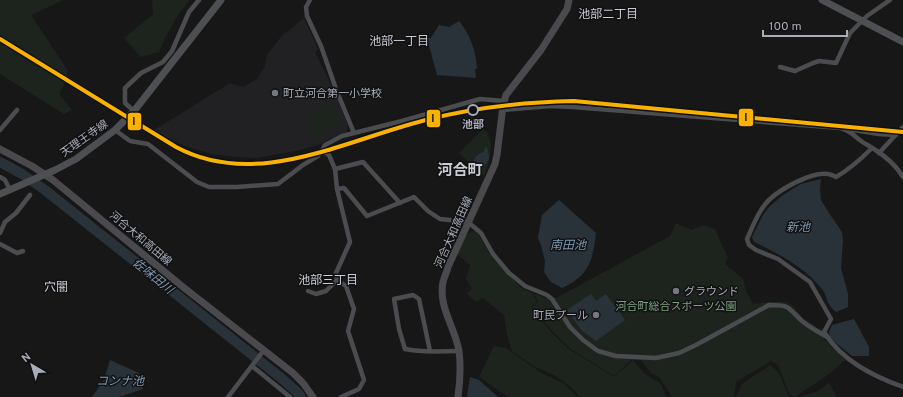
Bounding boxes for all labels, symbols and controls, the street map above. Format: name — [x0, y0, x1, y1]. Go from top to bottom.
district label: 池部二丁目 — [578, 7, 638, 23]
scale bar — [763, 12, 847, 38]
text: 100 m — [769, 19, 802, 35]
district label: 池部一丁目 — [369, 34, 429, 50]
place label: 町立河合第一小学校 — [283, 87, 382, 101]
marker: 町立河合第一小学校 — [270, 88, 280, 98]
marker: 池部 — [467, 104, 479, 116]
line badge: I — [738, 108, 754, 127]
line badge: I — [426, 109, 441, 128]
text: I — [744, 111, 748, 125]
line badge: I — [127, 112, 142, 131]
text: I — [431, 112, 435, 126]
text: I — [132, 115, 136, 129]
street label: 天理王寺線 — [58, 117, 111, 160]
place label: 池部 — [462, 118, 484, 132]
district label: 河合町 — [437, 162, 483, 181]
street label: 河合大和高田線 — [432, 194, 476, 270]
street label: 河合大和高田線 — [106, 209, 174, 269]
water label: 新池 — [786, 220, 811, 236]
water label: 南田池 — [550, 238, 587, 254]
water label: 佐味田川 — [129, 255, 178, 299]
district label: 池部三丁目 — [298, 273, 358, 289]
district label: 穴闇 — [44, 280, 68, 296]
place label: グラウンド — [684, 285, 739, 299]
marker: グラウンド — [671, 286, 681, 296]
park label: 河合町総合スポーツ公園 — [616, 300, 736, 314]
place label: 町民プール — [533, 309, 588, 323]
marker: 町民プール — [591, 310, 601, 320]
north arrow — [12, 345, 52, 385]
text: N — [19, 350, 34, 366]
water label: コンナ池 — [96, 374, 145, 390]

